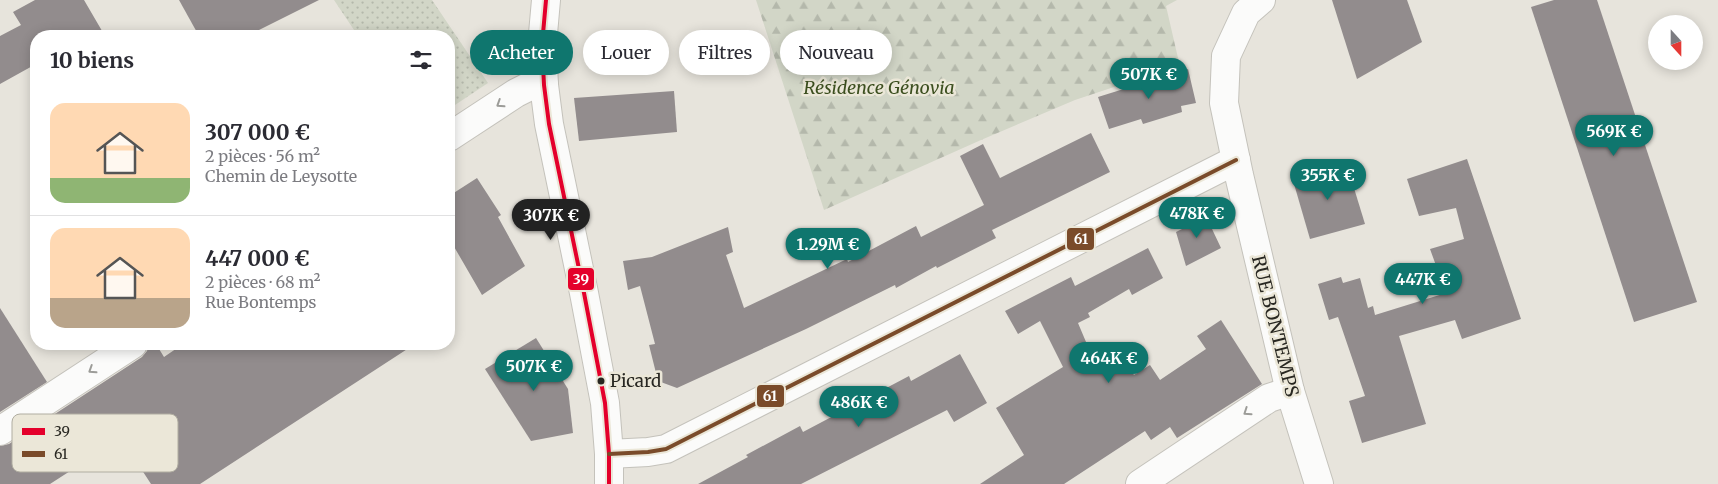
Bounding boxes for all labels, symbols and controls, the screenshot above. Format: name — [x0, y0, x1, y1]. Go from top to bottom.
north arrow — [1648, 15, 1702, 70]
map controls — [1648, 15, 1703, 70]
chip: Acheter — [470, 30, 573, 75]
chip: Louer — [583, 30, 669, 75]
chip: Filtres — [679, 30, 770, 75]
chip: Nouveau — [780, 30, 892, 75]
icon: filters — [407, 46, 435, 74]
text: 10 biens — [50, 47, 134, 74]
pin: 507K € — [1108, 58, 1190, 100]
text: 507K € — [1121, 64, 1177, 84]
park label: Résidence Génovia — [803, 76, 955, 99]
one-way arrow — [496, 97, 505, 107]
pin: 569K € — [1573, 114, 1655, 157]
text: 307 000 € — [205, 119, 310, 146]
text: 569K € — [1586, 121, 1642, 141]
icon: home — [90, 123, 150, 183]
text: 2 pièces · 56 m² — [205, 146, 320, 166]
pin: 355K € — [1287, 158, 1369, 201]
text: 355K € — [1301, 165, 1355, 185]
text: Chemin de Leysotte — [205, 166, 357, 186]
pin: 478K € — [1156, 196, 1238, 239]
pin: 307K € — [510, 198, 592, 241]
text: 478K € — [1170, 203, 1224, 223]
text: 307K € — [523, 205, 579, 225]
line badge: 61 — [1066, 227, 1095, 251]
pin: 1.29M € — [782, 228, 874, 270]
text: 61 — [1074, 230, 1089, 248]
text: 1.29M € — [797, 234, 859, 254]
text: 447 000 € — [205, 245, 310, 272]
icon: home — [90, 248, 150, 308]
street label: RUE BONTEMPS — [1247, 253, 1304, 399]
pin: 447K € — [1382, 262, 1464, 305]
line badge: 39 — [567, 267, 595, 291]
text: 447K € — [1395, 269, 1451, 289]
text: 39 — [573, 270, 589, 288]
text: 2 pièces · 68 m² — [205, 272, 320, 292]
text: Rue Bontemps — [205, 292, 316, 312]
pin: 464K € — [1068, 342, 1150, 384]
text: 464K € — [1080, 348, 1138, 368]
pin: 507K € — [493, 350, 575, 392]
text: 507K € — [506, 356, 562, 376]
one-way arrow — [89, 364, 98, 374]
place label: Picard — [610, 370, 661, 392]
marker: Picard — [596, 376, 606, 386]
line badge: 61 — [756, 384, 785, 408]
pin: 486K € — [818, 386, 900, 428]
text: 61 — [763, 387, 778, 405]
text: 486K € — [830, 392, 888, 412]
one-way arrow — [1243, 406, 1252, 416]
legend — [12, 414, 178, 472]
text: 39 — [54, 422, 70, 440]
text: 61 — [54, 445, 68, 463]

